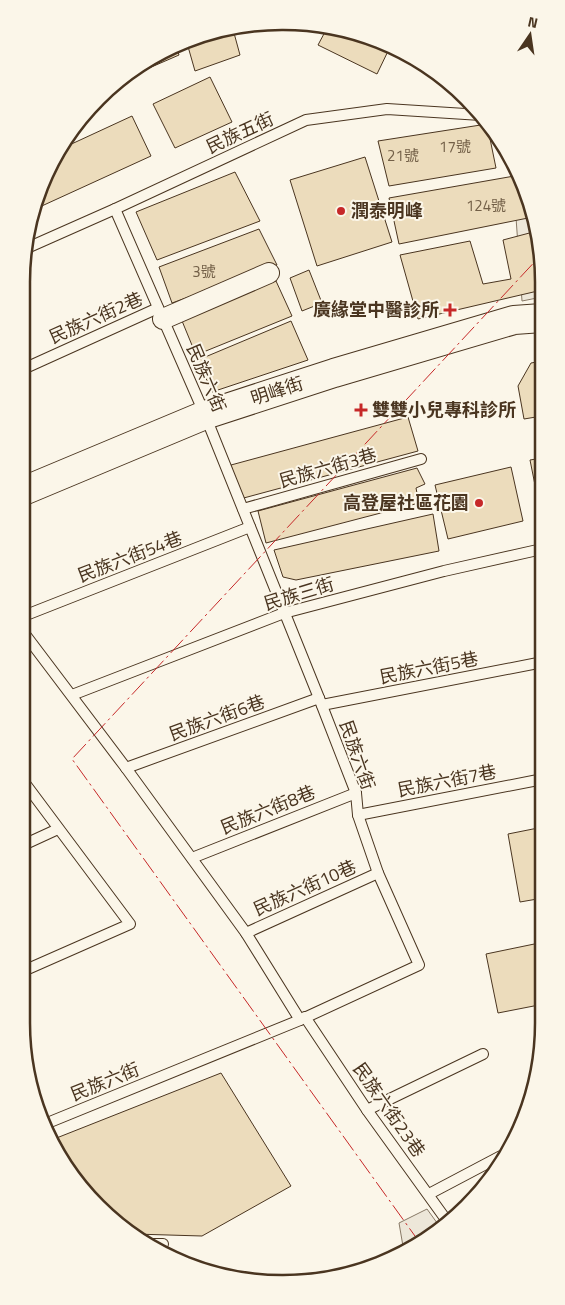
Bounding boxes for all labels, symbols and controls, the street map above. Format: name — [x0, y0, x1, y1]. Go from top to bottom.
north arrow — [505, 10, 555, 60]
text: N — [526, 11, 540, 33]
street label: 民族五街 — [201, 105, 278, 160]
house number: 17號 — [439, 135, 471, 158]
house number: 21號 — [387, 144, 419, 167]
house number: 124號 — [466, 194, 506, 217]
place label: 潤泰明峰 — [351, 197, 423, 224]
marker: 潤泰明峰 — [335, 205, 347, 217]
house number: 3號 — [192, 260, 216, 283]
street label: 民族六街2巷 — [45, 285, 147, 350]
place label: 廣緣堂中醫診所 — [313, 296, 439, 323]
marker: 廣緣堂中醫診所 — [443, 303, 457, 317]
street label: 民族六街 — [180, 339, 233, 416]
street label: 明峰街 — [247, 369, 307, 412]
place label: 雙雙小兒專科診所 — [372, 396, 516, 423]
marker: 雙雙小兒專科診所 — [354, 403, 368, 417]
street label: 民族六街3巷 — [276, 441, 380, 494]
place label: 高登屋社區花園 — [343, 489, 469, 516]
marker: 高登屋社區花園 — [473, 497, 485, 509]
street label: 民族六街54巷 — [74, 524, 186, 589]
street label: 民族三街 — [260, 570, 337, 617]
street label: 民族六街5巷 — [377, 645, 481, 690]
street label: 民族六街6巷 — [165, 688, 268, 747]
street label: 民族六街 — [333, 716, 382, 793]
street label: 民族六街7巷 — [395, 758, 499, 803]
street label: 民族六街8巷 — [216, 778, 319, 841]
street label: 民族六街10巷 — [249, 853, 361, 922]
street label: 民族六街 — [66, 1056, 143, 1108]
street label: 民族六街23巷 — [347, 1057, 432, 1163]

